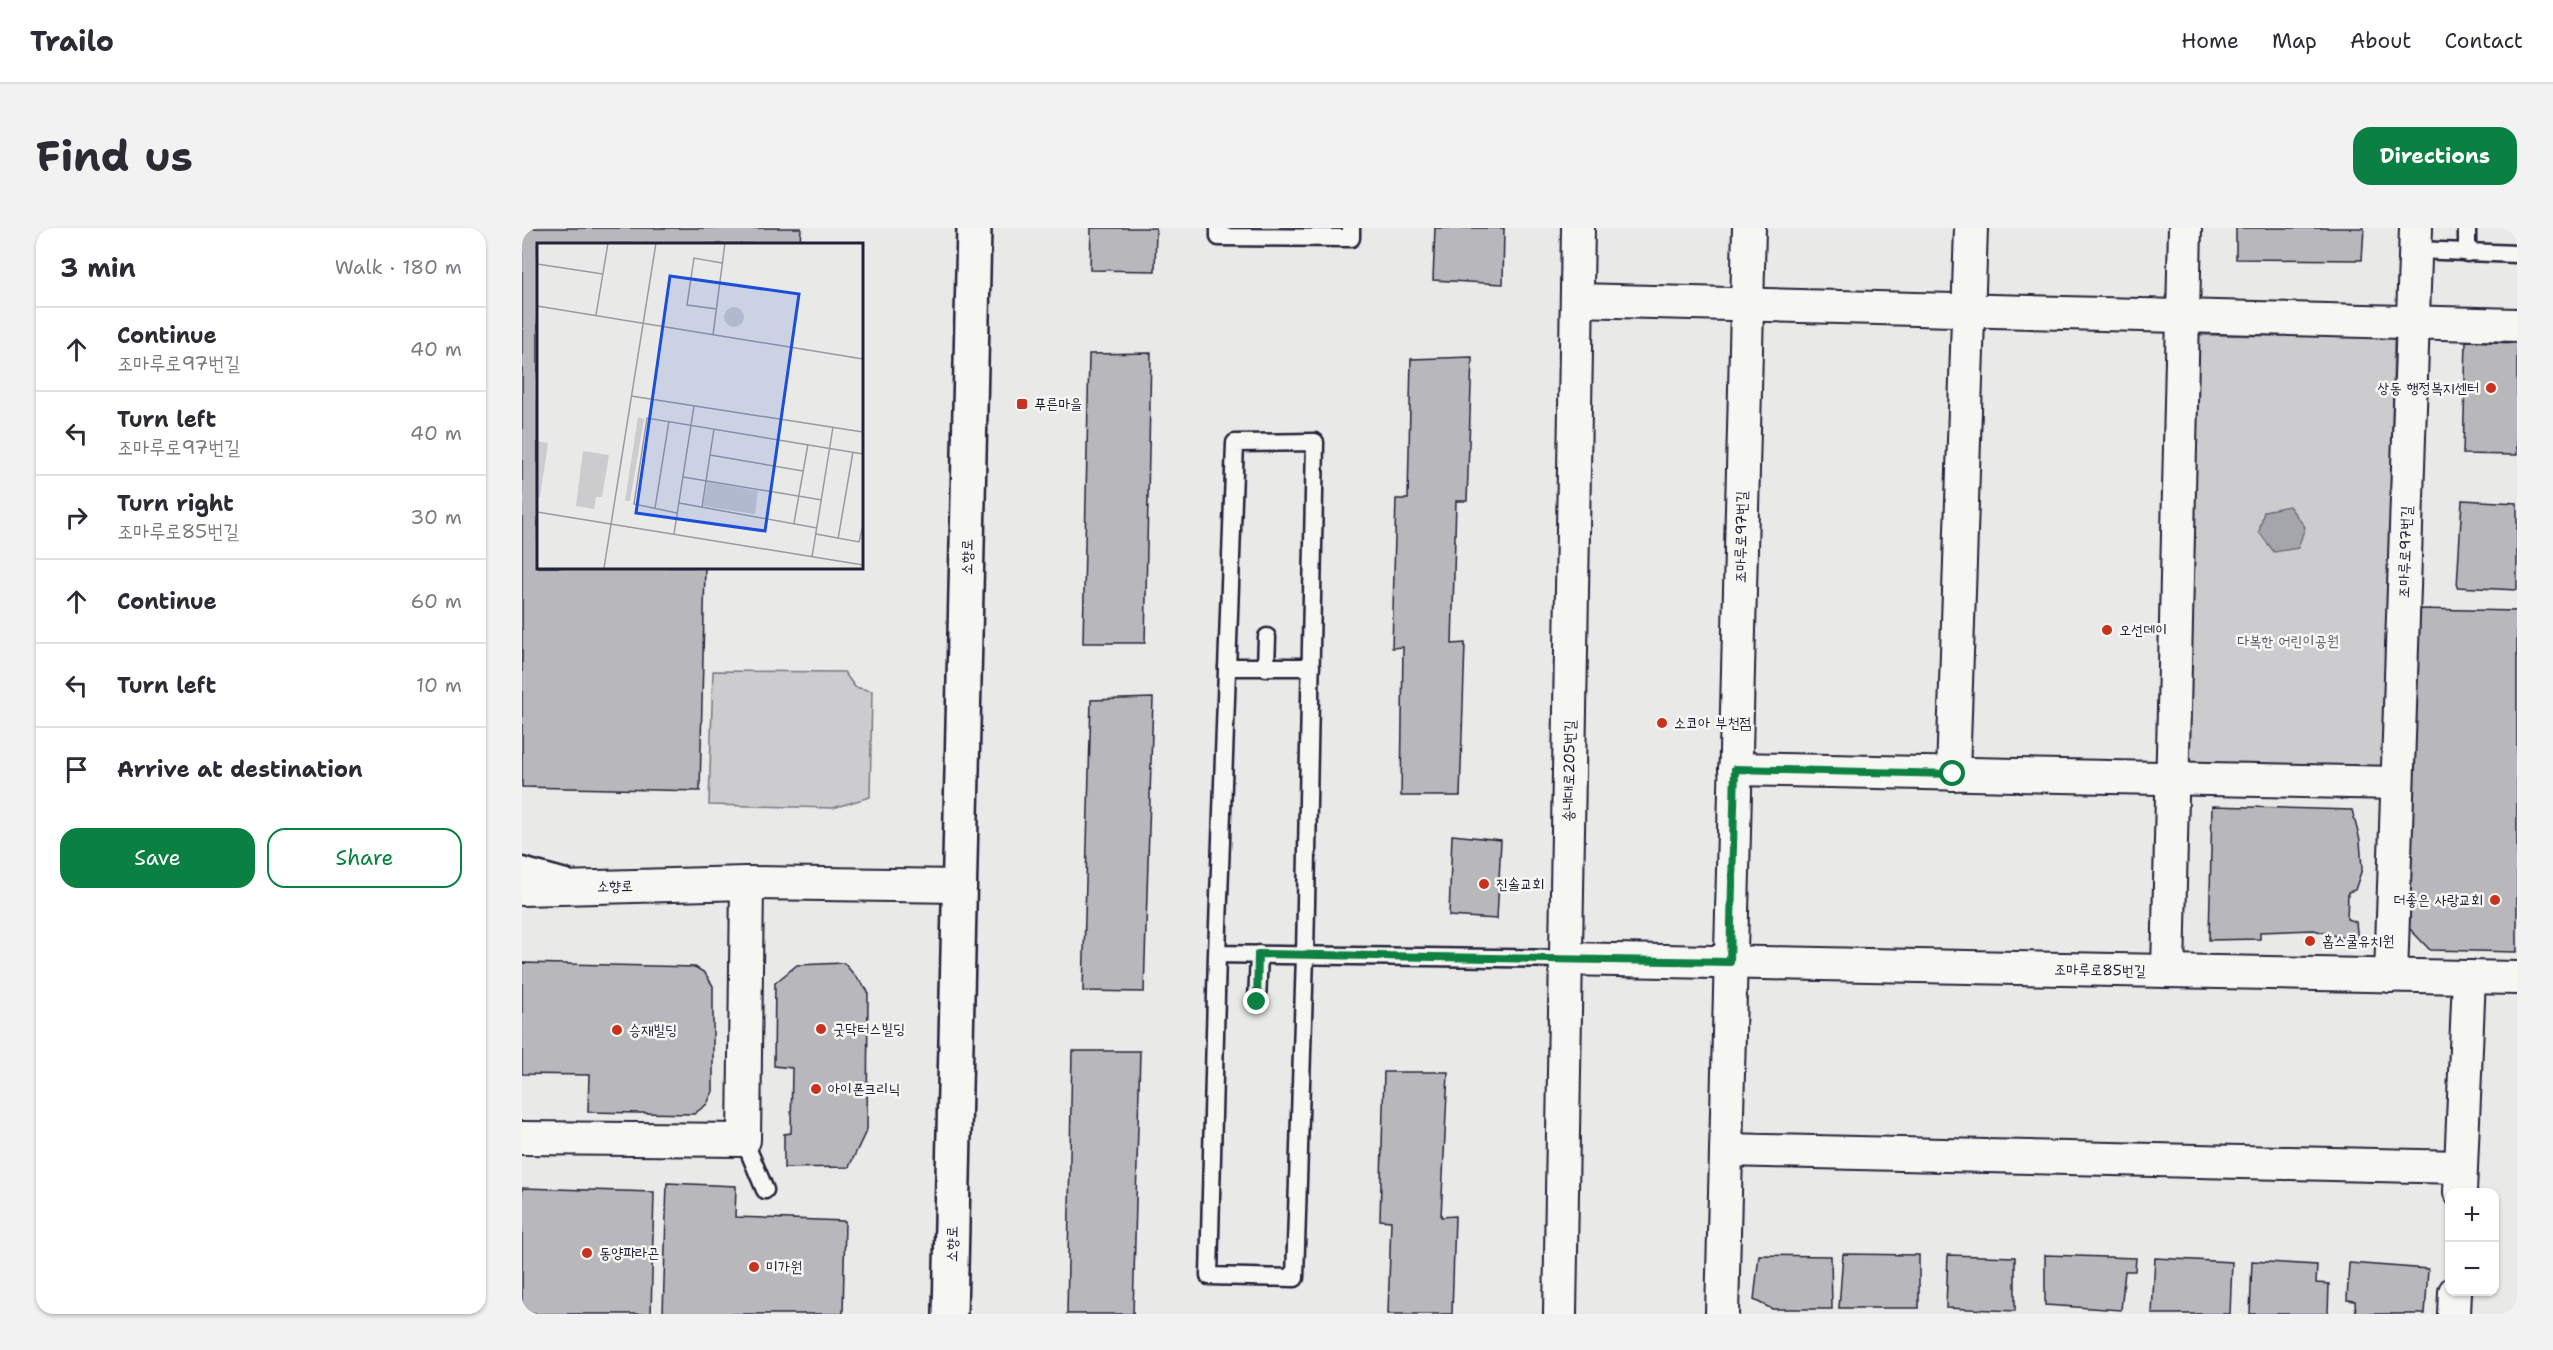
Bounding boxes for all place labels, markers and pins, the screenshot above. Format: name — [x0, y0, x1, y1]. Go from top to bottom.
place label: 상동 행정복지센터 — [2377, 378, 2479, 398]
marker: 상동 행정복지센터 — [2484, 381, 2498, 395]
place label: 푸른마을 — [1034, 394, 1082, 414]
marker: 푸른마을 — [1015, 397, 1029, 411]
place label: 오선데이 — [2119, 620, 2167, 640]
marker: 오선데이 — [2100, 623, 2114, 637]
place label: 소코아 부천점 — [1674, 713, 1752, 733]
marker: 소코아 부천점 — [1655, 716, 1669, 730]
place label: 진솔교회 — [1496, 874, 1544, 894]
marker: 진솔교회 — [1477, 877, 1491, 891]
place label: 더좋은 사랑교회 — [2393, 890, 2483, 910]
marker: 더좋은 사랑교회 — [2488, 893, 2502, 907]
place label: 홉스쿨유치원 — [2322, 931, 2394, 951]
marker: 홉스쿨유치원 — [2303, 934, 2317, 948]
place label: 굿닥터스빌딩 — [833, 1019, 905, 1039]
place label: 승재빌딩 — [629, 1020, 677, 1040]
marker: 굿닥터스빌딩 — [814, 1022, 828, 1036]
marker: 승재빌딩 — [610, 1023, 624, 1037]
place label: 아이폰크리닉 — [828, 1079, 900, 1099]
marker: 아이폰크리닉 — [809, 1082, 823, 1096]
place label: 동양파라곤 — [599, 1243, 659, 1263]
marker: 동양파라곤 — [580, 1246, 594, 1260]
place label: 미가원 — [766, 1257, 802, 1277]
marker: 미가원 — [747, 1260, 761, 1274]

